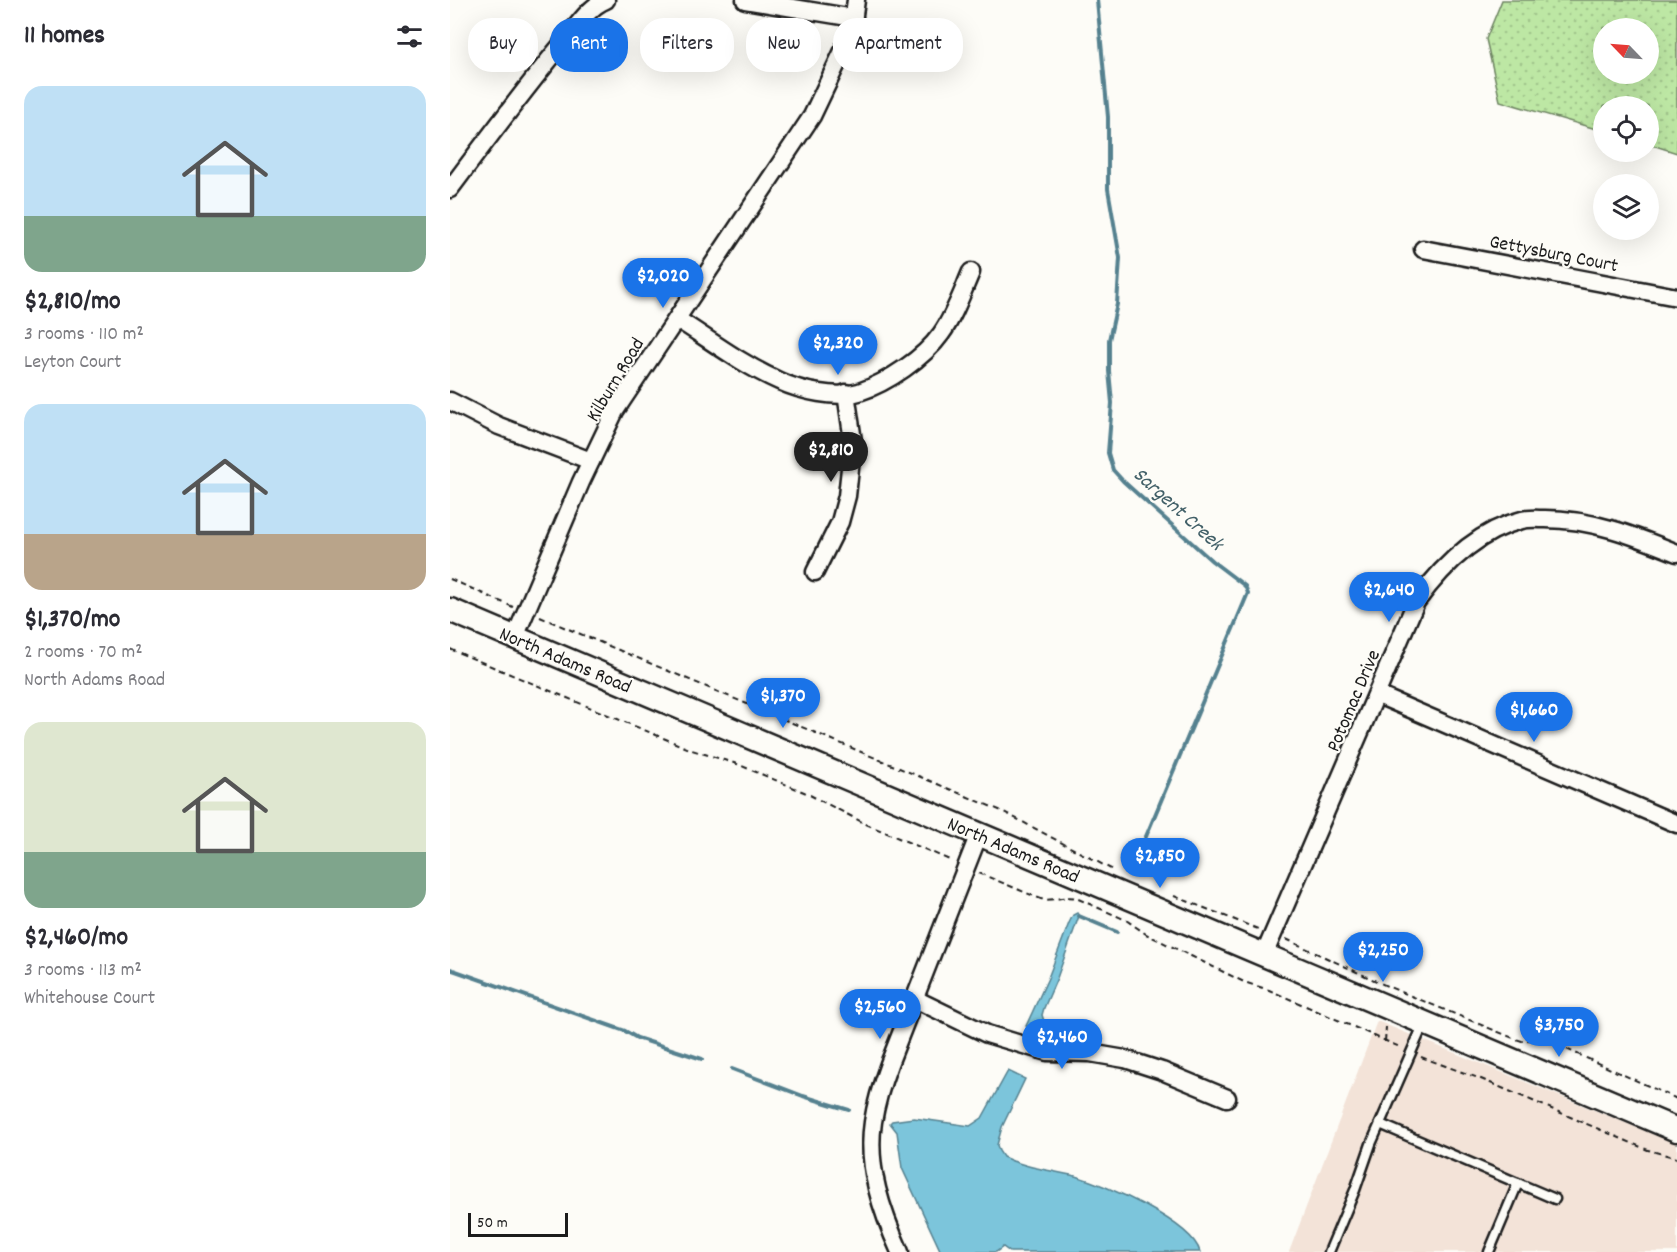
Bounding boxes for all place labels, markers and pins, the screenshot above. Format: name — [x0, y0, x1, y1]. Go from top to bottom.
pin: $2,020 — [614, 258, 712, 309]
pin: $2,320 — [789, 325, 887, 376]
pin: $2,810 — [782, 432, 880, 483]
pin: $2,640 — [1340, 572, 1438, 623]
pin: $1,370 — [734, 678, 832, 729]
pin: $1,660 — [1485, 692, 1583, 743]
pin: $2,850 — [1111, 838, 1209, 889]
pin: $2,250 — [1334, 932, 1432, 983]
pin: $2,560 — [831, 989, 929, 1040]
pin: $3,750 — [1510, 1007, 1608, 1058]
pin: $2,460 — [1013, 1019, 1111, 1070]

